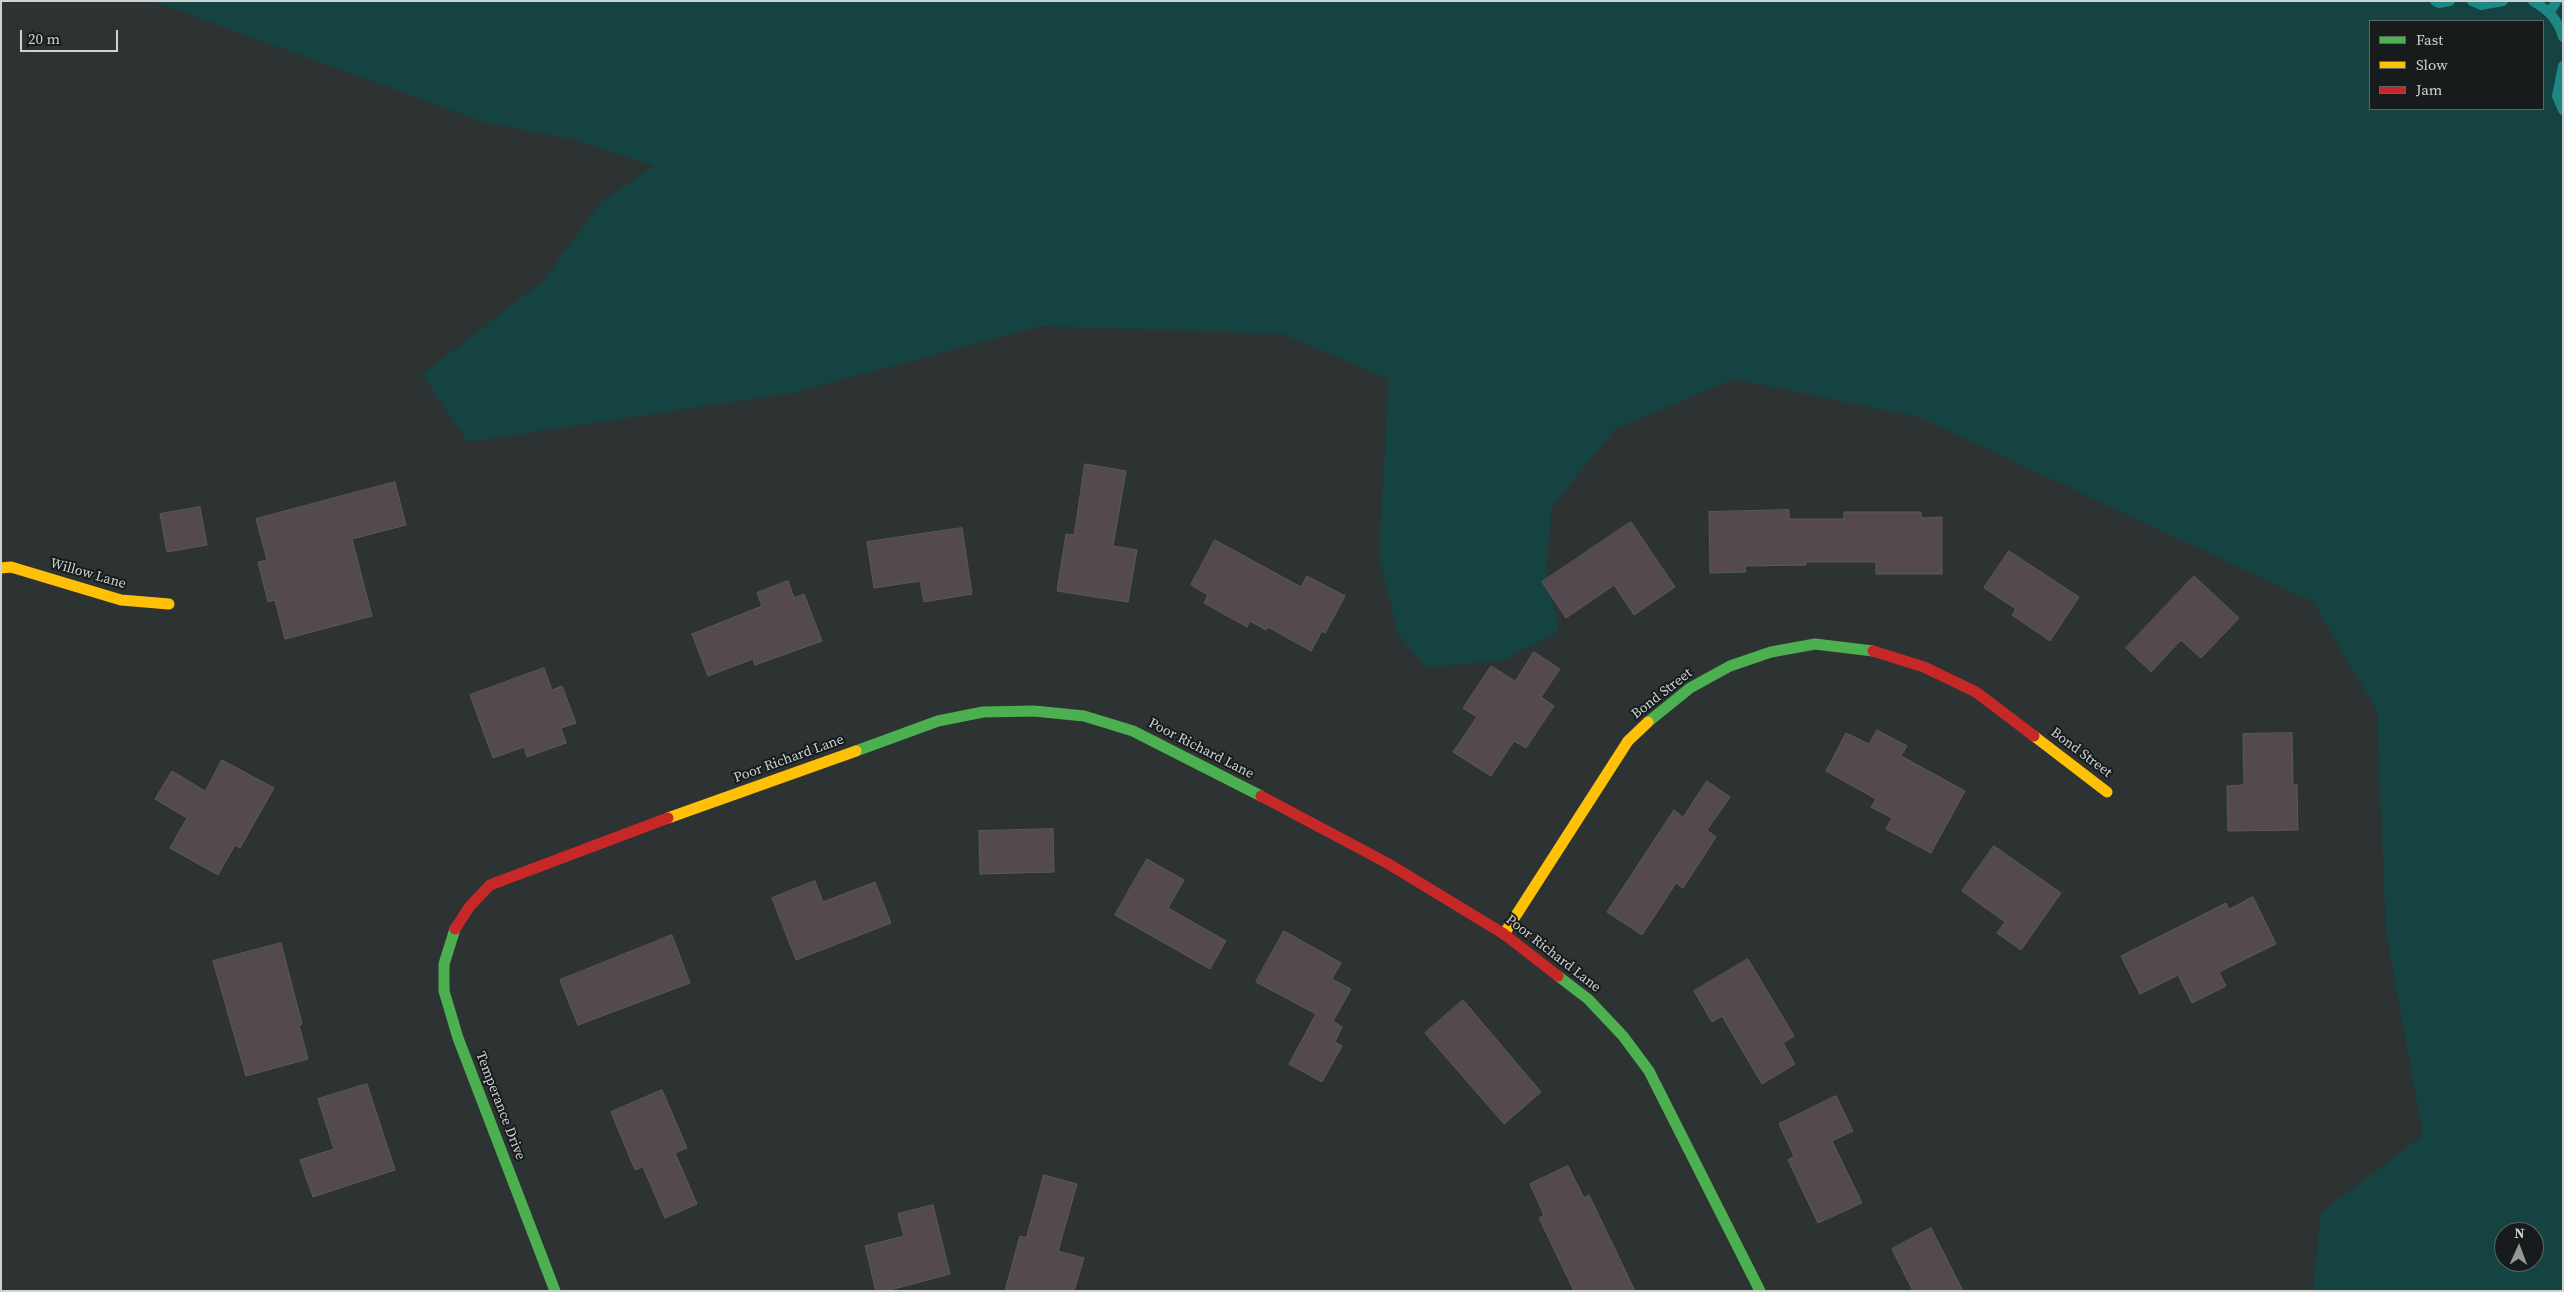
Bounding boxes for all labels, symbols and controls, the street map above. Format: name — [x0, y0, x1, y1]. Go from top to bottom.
scale bar — [22, 20, 120, 52]
legend — [2369, 20, 2544, 110]
text: 20 m — [28, 28, 60, 49]
text: Fast — [2416, 29, 2443, 50]
text: Slow — [2416, 54, 2448, 75]
text: Jam — [2416, 79, 2442, 100]
street label: Willow Lane — [48, 555, 128, 593]
street label: Bond Street — [1628, 665, 1696, 723]
street label: Poor Richard Lane — [1146, 715, 1256, 783]
street label: Bond Street — [2047, 725, 2115, 781]
street label: Poor Richard Lane — [732, 731, 846, 787]
street label: Poor Richard Lane — [1502, 912, 1604, 996]
street label: Temperance Drive — [472, 1049, 528, 1163]
north arrow — [2494, 1222, 2544, 1272]
text: N — [2514, 1223, 2525, 1243]

